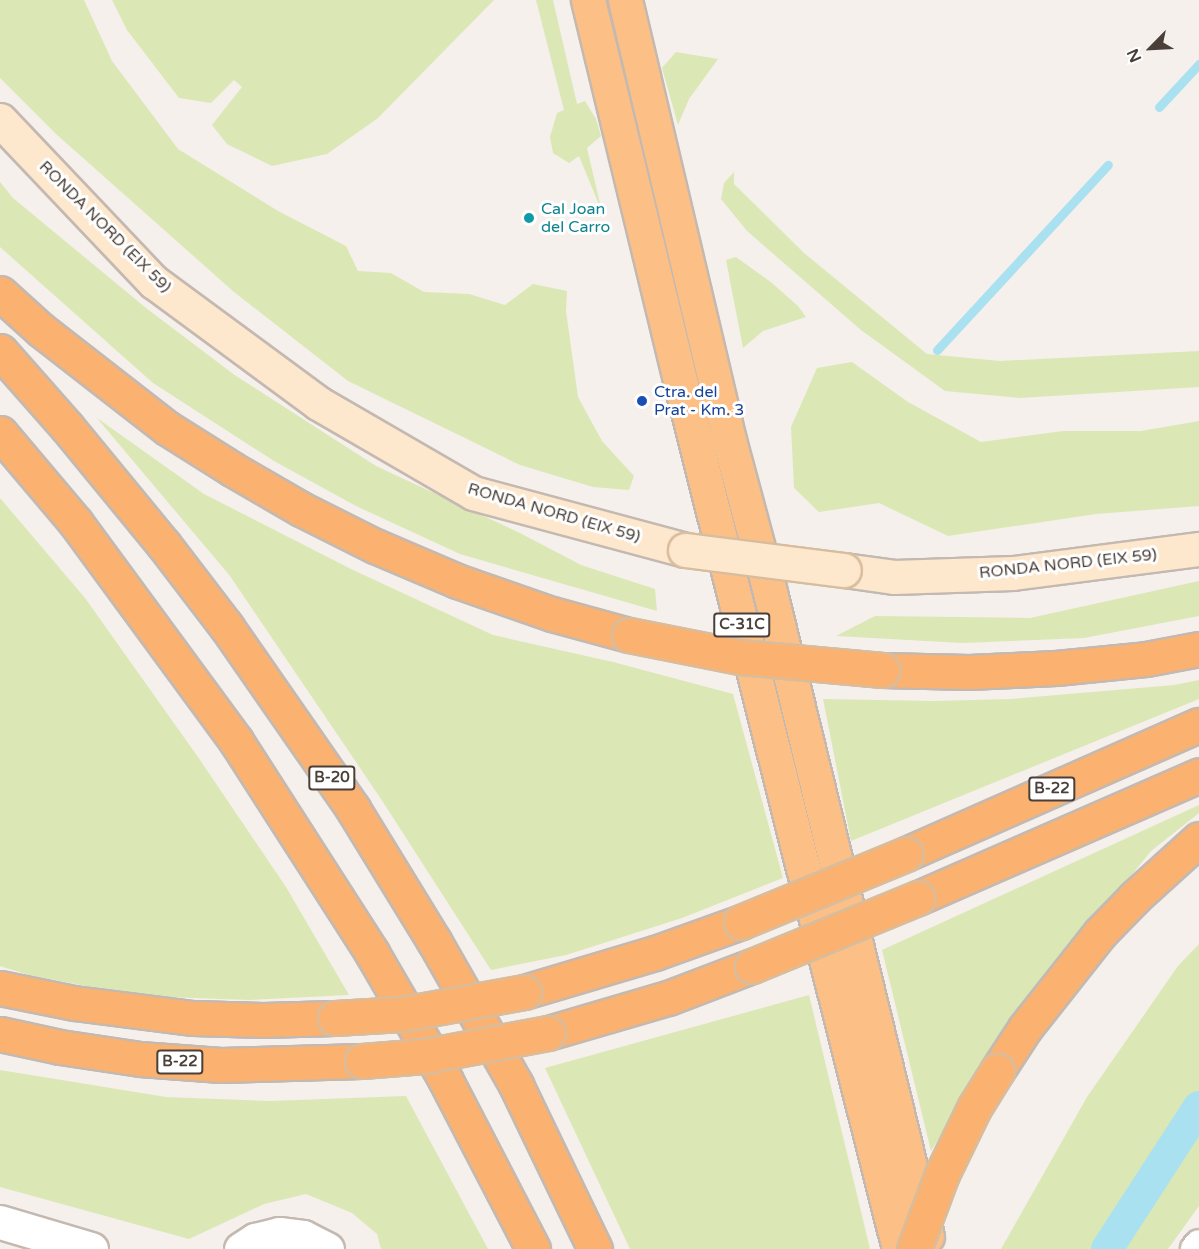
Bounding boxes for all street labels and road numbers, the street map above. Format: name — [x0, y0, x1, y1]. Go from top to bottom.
street label: RONDA NORD (EIX 59) — [35, 157, 175, 297]
street label: RONDA NORD (EIX 59) — [466, 479, 642, 547]
street label: RONDA NORD (EIX 59) — [978, 545, 1158, 583]
road number: C-31C — [712, 613, 772, 637]
road number: B-20 — [308, 766, 356, 790]
road number: B-22 — [1028, 777, 1076, 801]
road number: B-22 — [156, 1050, 204, 1074]

